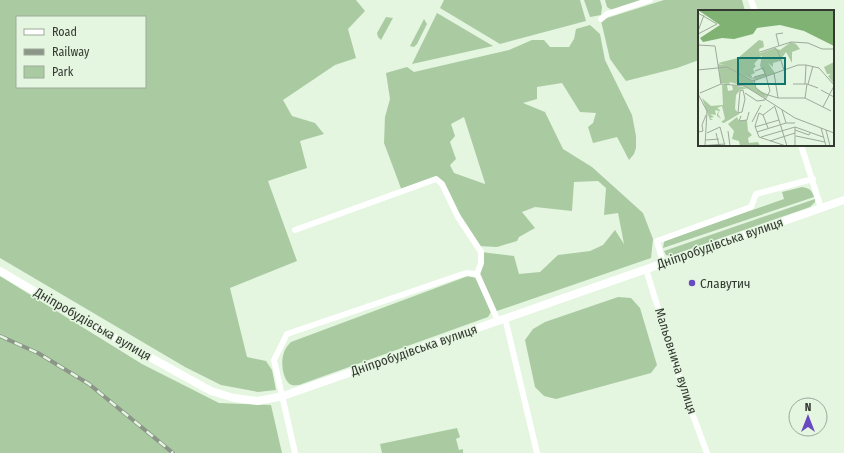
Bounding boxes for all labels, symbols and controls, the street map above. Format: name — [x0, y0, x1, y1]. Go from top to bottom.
inset map — [698, 10, 834, 146]
legend — [16, 16, 146, 88]
text: Road — [52, 25, 77, 39]
text: Railway — [52, 45, 90, 59]
text: Park — [52, 65, 74, 79]
street label: Дніпробудівська вулиця — [654, 214, 785, 272]
place label: Славутич — [700, 276, 751, 291]
marker: Славутич — [687, 278, 697, 288]
street label: Дніпробудівська вулиця — [31, 284, 154, 364]
street label: Мальовнича вулиця — [652, 306, 700, 416]
street label: Дніпробудівська вулиця — [348, 321, 479, 379]
north arrow — [788, 397, 828, 437]
text: N — [805, 401, 811, 414]

